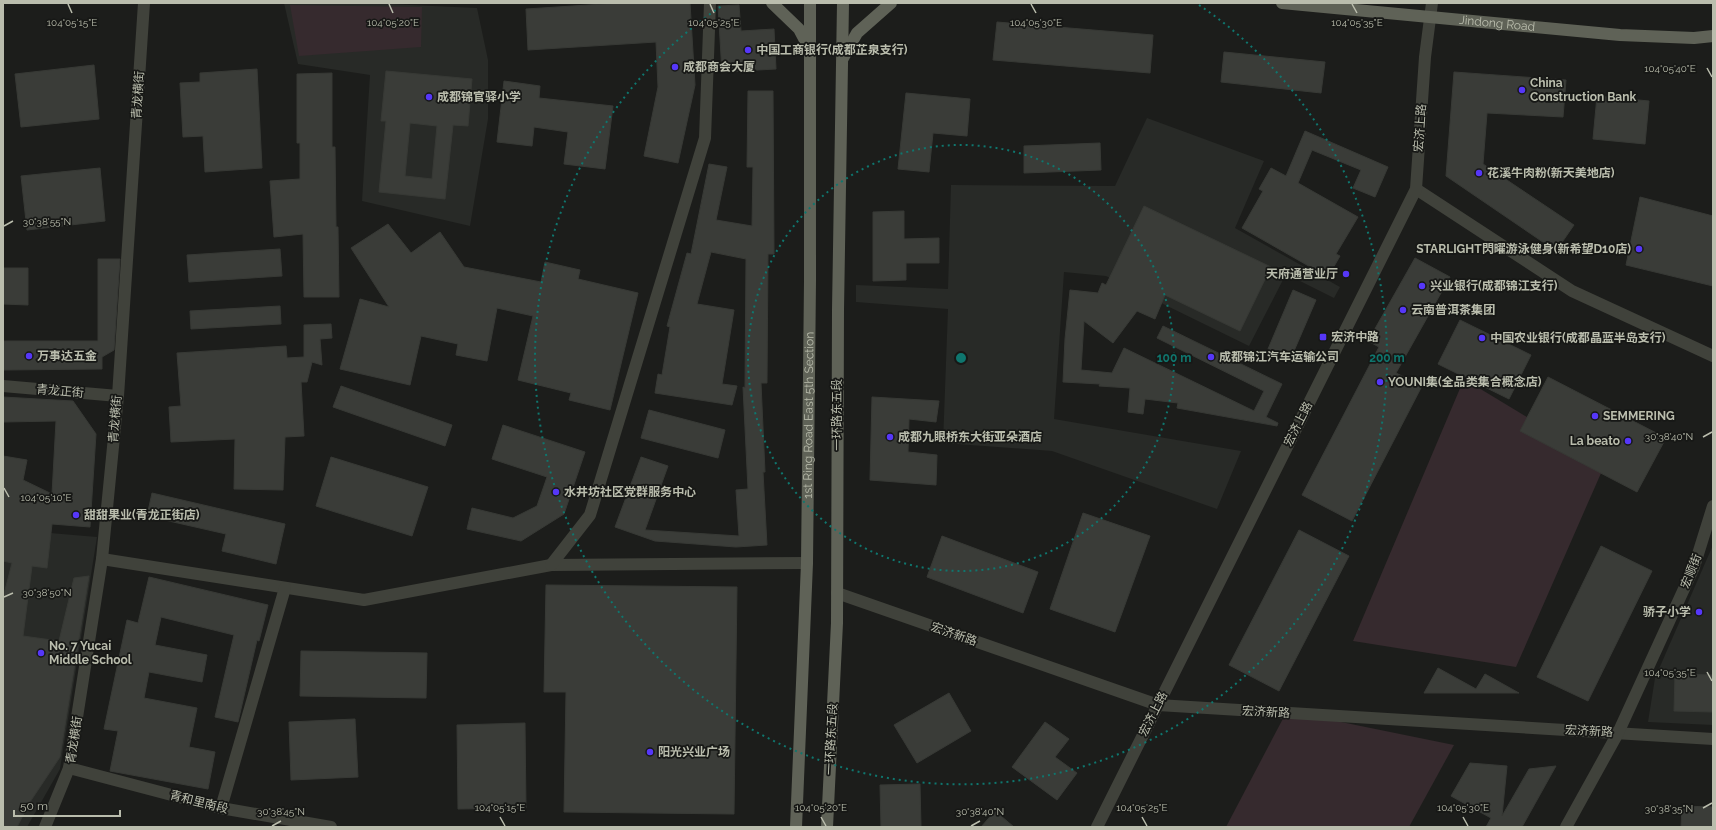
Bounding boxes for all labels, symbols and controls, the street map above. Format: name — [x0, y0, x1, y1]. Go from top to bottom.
street label: Jindong Road — [1458, 13, 1536, 34]
text: 104°05'15"E — [47, 17, 97, 28]
text: 104°05'20"E — [367, 17, 419, 28]
text: 104°05'25"E — [688, 17, 740, 28]
text: 104°05'30"E — [1010, 17, 1062, 28]
text: 104°05'35"E — [1331, 17, 1383, 28]
place label: 中国工商银行(成都芷泉支行) — [756, 43, 908, 57]
marker: 中国工商银行(成都芷泉支行) — [743, 45, 753, 55]
place label: 成都商会大厦 — [683, 60, 755, 74]
marker: 成都商会大厦 — [670, 62, 680, 72]
text: 104°05'40"E — [1644, 63, 1696, 74]
street label: 青龙横街 — [129, 71, 147, 119]
place label: China Construction Bank — [1530, 76, 1636, 104]
marker: China Construction Bank — [1517, 85, 1527, 95]
place label: 成都锦官驿小学 — [437, 90, 521, 104]
marker: 成都锦官驿小学 — [424, 92, 434, 102]
street label: 宏济上路 — [1411, 104, 1429, 152]
place label: 花溪牛肉粉(新天美地店) — [1487, 166, 1615, 180]
marker: 花溪牛肉粉(新天美地店) — [1474, 168, 1484, 178]
text: 30°38'55"N — [23, 216, 71, 227]
place label: STARLIGHT閃曜游泳健身(新希望D10店) — [1416, 242, 1631, 256]
marker: STARLIGHT閃曜游泳健身(新希望D10店) — [1634, 244, 1644, 254]
place label: 天府通营业厅 — [1266, 267, 1338, 281]
marker: 天府通营业厅 — [1341, 269, 1351, 279]
place label: 兴业银行(成都锦江支行) — [1430, 279, 1558, 293]
marker: 兴业银行(成都锦江支行) — [1417, 281, 1427, 291]
place label: 云南普洱茶集团 — [1411, 303, 1495, 317]
marker: 云南普洱茶集团 — [1398, 305, 1408, 315]
place label: 宏济中路 — [1331, 330, 1379, 344]
place label: 中国农业银行(成都晶蓝半岛支行) — [1490, 331, 1666, 345]
street label: 1st Ring Road East 5th Section — [801, 332, 816, 499]
marker: 宏济中路 — [1318, 332, 1328, 342]
marker: 中国农业银行(成都晶蓝半岛支行) — [1477, 333, 1487, 343]
place label: 万事达五金 — [37, 349, 97, 363]
place label: 成都锦江汽车运输公司 — [1219, 350, 1339, 364]
marker: 万事达五金 — [24, 351, 34, 361]
centre of rings — [954, 351, 968, 365]
text: 100 m — [1157, 351, 1191, 365]
text: 200 m — [1369, 351, 1405, 365]
marker: 成都锦江汽车运输公司 — [1206, 352, 1216, 362]
place label: YOUNI集(全品类集合概念店) — [1388, 375, 1542, 389]
marker: YOUNI集(全品类集合概念店) — [1375, 377, 1385, 387]
street label: 一环路东五段 — [830, 379, 844, 451]
street label: 青龙正街 — [35, 382, 85, 400]
street label: 青龙横街 — [106, 394, 124, 444]
street label: 宏济上路 — [1281, 399, 1315, 449]
place label: SEMMERING — [1603, 409, 1675, 423]
marker: SEMMERING — [1590, 411, 1600, 421]
place label: 成都九眼桥东大街亚朵酒店 — [898, 430, 1042, 444]
text: 30°38'40"N — [1645, 431, 1693, 442]
marker: 成都九眼桥东大街亚朵酒店 — [885, 432, 895, 442]
place label: La beato — [1570, 434, 1620, 448]
marker: La beato — [1623, 436, 1633, 446]
place label: 水井坊社区党群服务中心 — [564, 485, 696, 499]
marker: 水井坊社区党群服务中心 — [551, 487, 561, 497]
text: 104°05'10"E — [20, 492, 72, 503]
place label: 甜甜果业(青龙正街店) — [84, 508, 200, 522]
marker: 甜甜果业(青龙正街店) — [71, 510, 81, 520]
street label: 宏顺街 — [1678, 552, 1704, 590]
text: 30°38'50"N — [23, 587, 71, 598]
place label: 骄子小学 — [1643, 605, 1691, 619]
marker: 骄子小学 — [1694, 607, 1704, 617]
street label: 宏济新路 — [929, 620, 979, 648]
place label: No. 7 Yucai Middle School — [49, 639, 132, 667]
marker: No. 7 Yucai Middle School — [36, 648, 46, 658]
text: 104°05'35"E — [1644, 667, 1696, 678]
street label: 宏济上路 — [1136, 689, 1170, 739]
street label: 一环路东五段 — [822, 703, 840, 775]
street label: 宏济新路 — [1242, 704, 1290, 720]
street label: 青龙横街 — [63, 715, 85, 765]
street label: 宏济新路 — [1565, 723, 1613, 739]
place label: 阳光兴业广场 — [658, 745, 730, 759]
marker: 阳光兴业广场 — [645, 747, 655, 757]
street label: 青和里南段 — [168, 788, 230, 816]
scale bar — [14, 792, 120, 818]
text: 50 m — [20, 799, 48, 813]
text: 104°05'15"E — [475, 802, 525, 813]
text: 104°05'20"E — [795, 802, 847, 813]
text: 104°05'25"E — [1116, 802, 1168, 813]
text: 104°05'30"E — [1437, 802, 1489, 813]
text: 30°38'35"N — [1645, 803, 1693, 814]
text: 30°38'45"N — [257, 806, 305, 817]
text: 30°38'40"N — [956, 806, 1004, 817]

